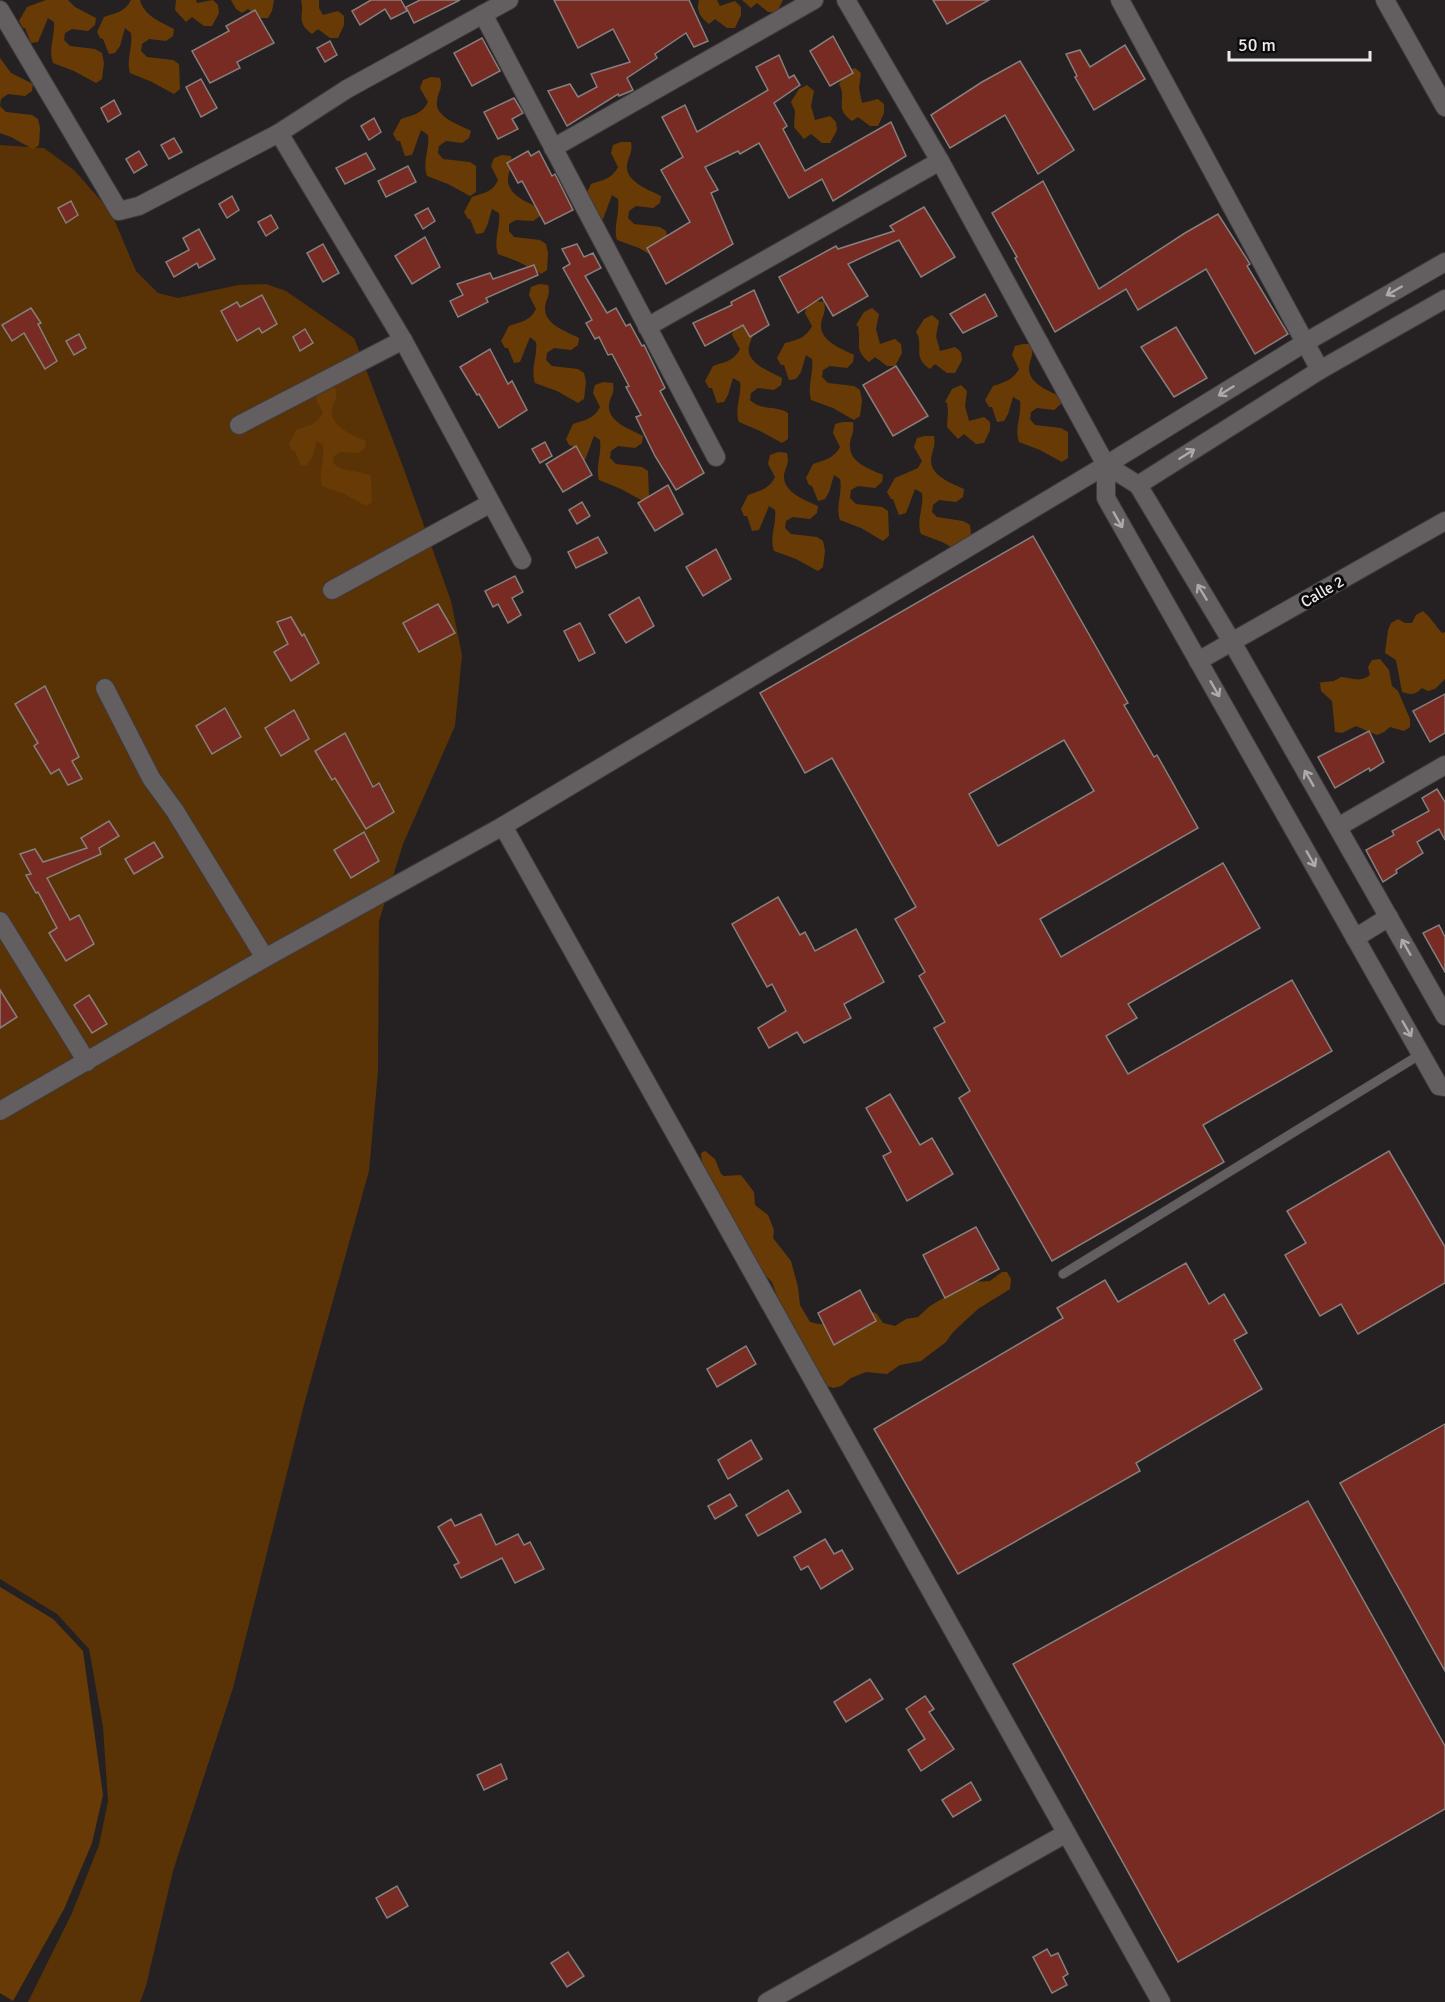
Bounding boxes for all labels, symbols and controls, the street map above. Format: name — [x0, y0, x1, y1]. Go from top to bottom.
scale bar — [1229, 24, 1370, 62]
text: 50 m — [1238, 34, 1276, 56]
one-way arrow — [1386, 285, 1403, 297]
one-way arrow — [1218, 384, 1235, 397]
one-way arrow — [1178, 447, 1195, 459]
one-way arrow — [1113, 511, 1125, 528]
street label: Calle 2 — [1297, 571, 1348, 612]
one-way arrow — [1195, 584, 1207, 601]
one-way arrow — [1209, 681, 1221, 698]
one-way arrow — [1303, 770, 1315, 787]
one-way arrow — [1305, 850, 1317, 867]
one-way arrow — [1400, 939, 1412, 956]
one-way arrow — [1401, 1020, 1413, 1037]

